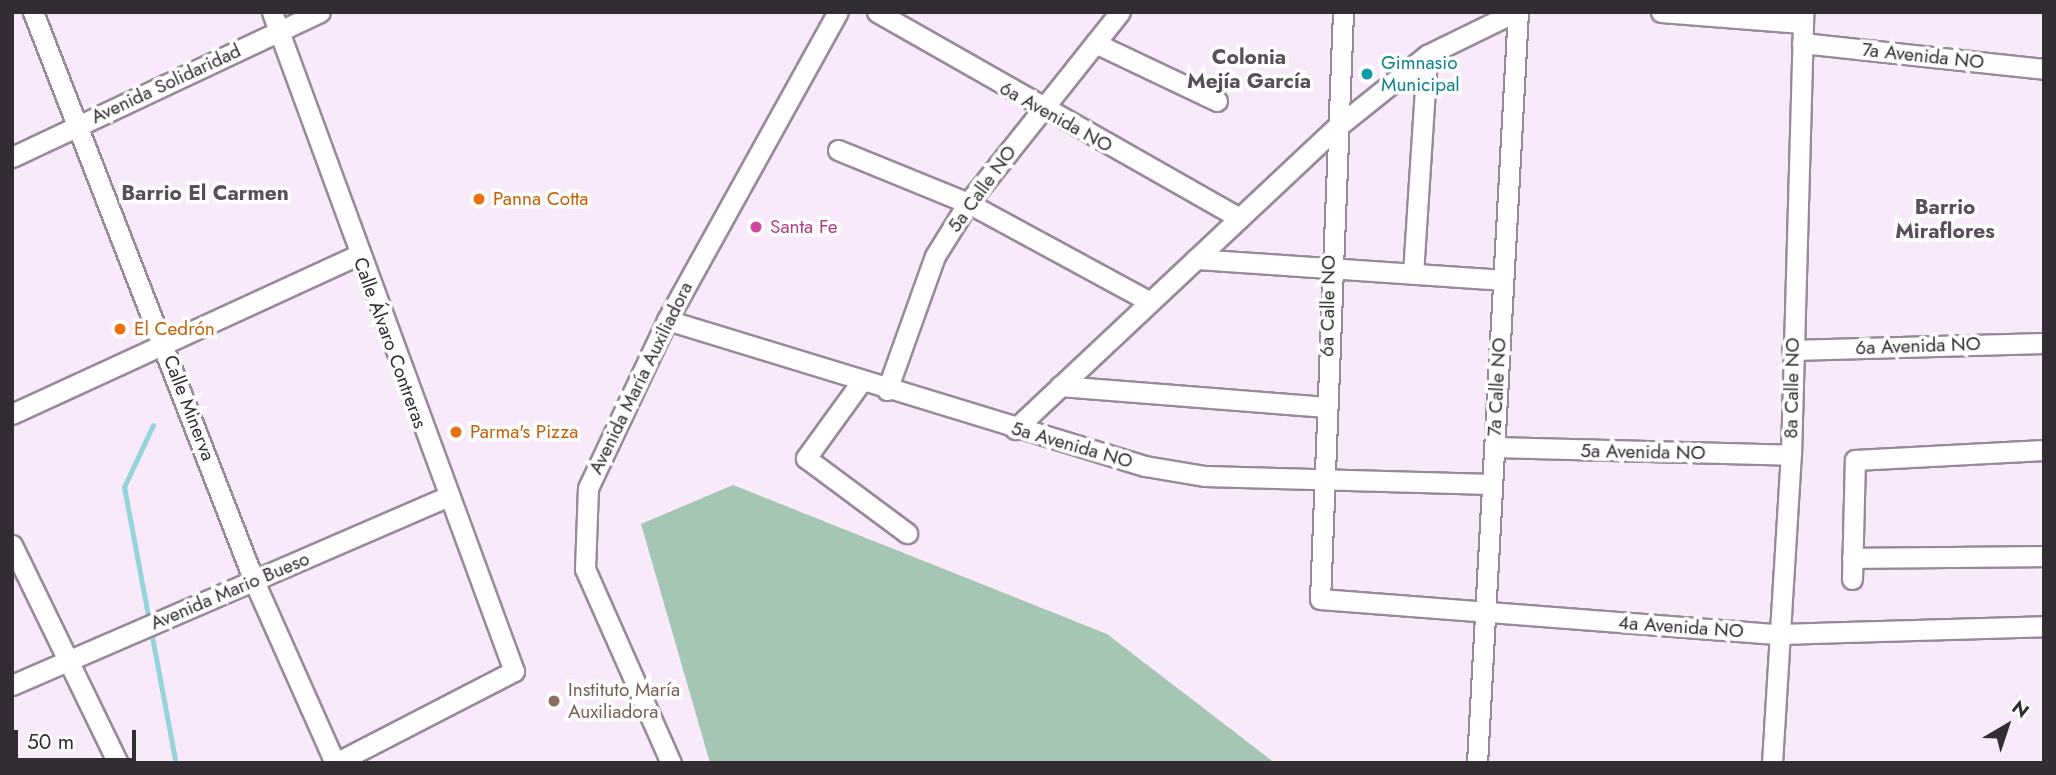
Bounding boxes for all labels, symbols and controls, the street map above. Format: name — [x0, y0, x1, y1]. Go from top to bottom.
street label: 7a Avenida NO — [1861, 38, 1985, 74]
street label: Avenida Solidaridad — [88, 39, 244, 129]
district label: Colonia Mejía García — [1187, 44, 1311, 94]
place label: Gimnasio Municipal — [1381, 52, 1460, 96]
marker: Gimnasio Municipal — [1359, 66, 1375, 82]
street label: 6a Avenida NO — [996, 77, 1116, 157]
street label: 5a Calle NO — [943, 141, 1021, 237]
district label: Barrio El Carmen — [121, 180, 289, 206]
place label: Panna Cotta — [493, 188, 588, 210]
marker: Panna Cotta — [471, 191, 487, 207]
district label: Barrio Miraflores — [1895, 194, 1995, 244]
place label: Santa Fe — [770, 216, 838, 238]
marker: Santa Fe — [748, 219, 764, 235]
street label: Calle Álvaro Contreras — [348, 254, 432, 432]
street label: 6a Calle NO — [1316, 255, 1340, 357]
street label: Avenida María Auxiliadora — [584, 278, 698, 478]
place label: El Cedrón — [134, 318, 215, 340]
marker: El Cedrón — [112, 321, 128, 337]
street label: 6a Avenida NO — [1855, 332, 1981, 360]
street label: 7a Calle NO — [1483, 337, 1511, 437]
street label: 8a Calle NO — [1780, 337, 1804, 439]
street label: Calle Minerva — [158, 352, 220, 464]
street label: 5a Avenida NO — [1009, 417, 1135, 473]
place label: Parma's Pizza — [470, 421, 578, 443]
marker: Parma's Pizza — [448, 424, 464, 440]
street label: 5a Avenida NO — [1580, 440, 1706, 464]
street label: Avenida Mario Bueso — [147, 547, 313, 635]
street label: 4a Avenida NO — [1618, 611, 1744, 643]
place label: Instituto María Auxiliadora — [568, 679, 680, 723]
north arrow — [1972, 691, 2042, 761]
marker: Instituto María Auxiliadora — [546, 693, 562, 709]
text: N — [2006, 694, 2035, 725]
scale bar — [18, 716, 140, 760]
text: 50 m — [27, 727, 74, 757]

